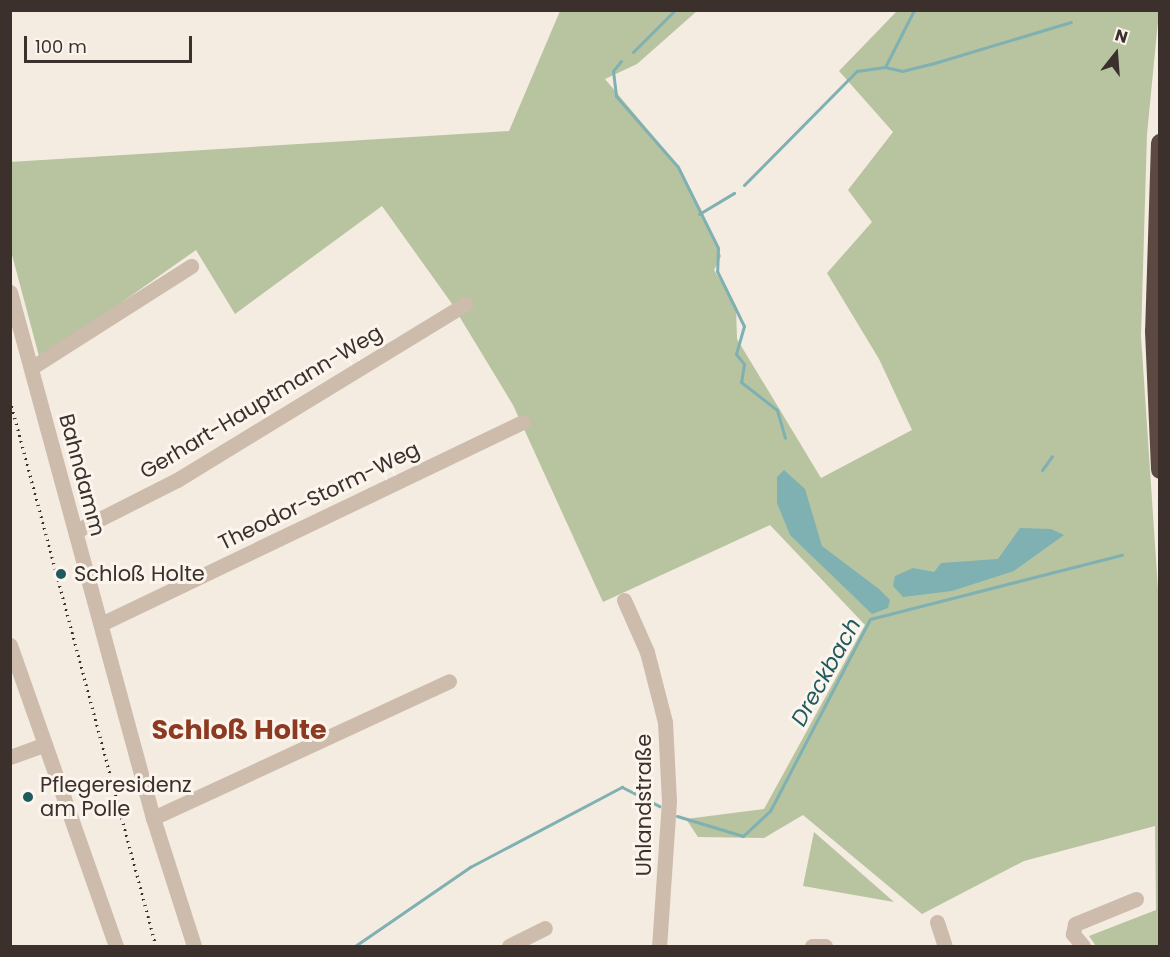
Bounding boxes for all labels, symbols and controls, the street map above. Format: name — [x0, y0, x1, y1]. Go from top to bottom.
scale bar — [27, 24, 195, 62]
north arrow — [1086, 24, 1146, 84]
text: N — [1112, 24, 1131, 49]
text: 100 m — [35, 34, 87, 59]
street label: Gerhart-Hauptmann-Weg — [135, 320, 387, 484]
street label: Bahndamm — [54, 411, 110, 539]
street label: Theodor-Storm-Weg — [214, 436, 424, 556]
place label: Schloß Holte — [74, 561, 205, 587]
marker: Schloß Holte — [52, 565, 70, 583]
water label: Dreckbach — [786, 613, 866, 731]
district label: Schloß Holte — [151, 714, 327, 746]
street label: Uhlandstraße — [631, 734, 657, 876]
place label: Pflegeresidenz am Polle — [40, 772, 192, 822]
marker: Pflegeresidenz am Polle — [21, 790, 35, 804]

